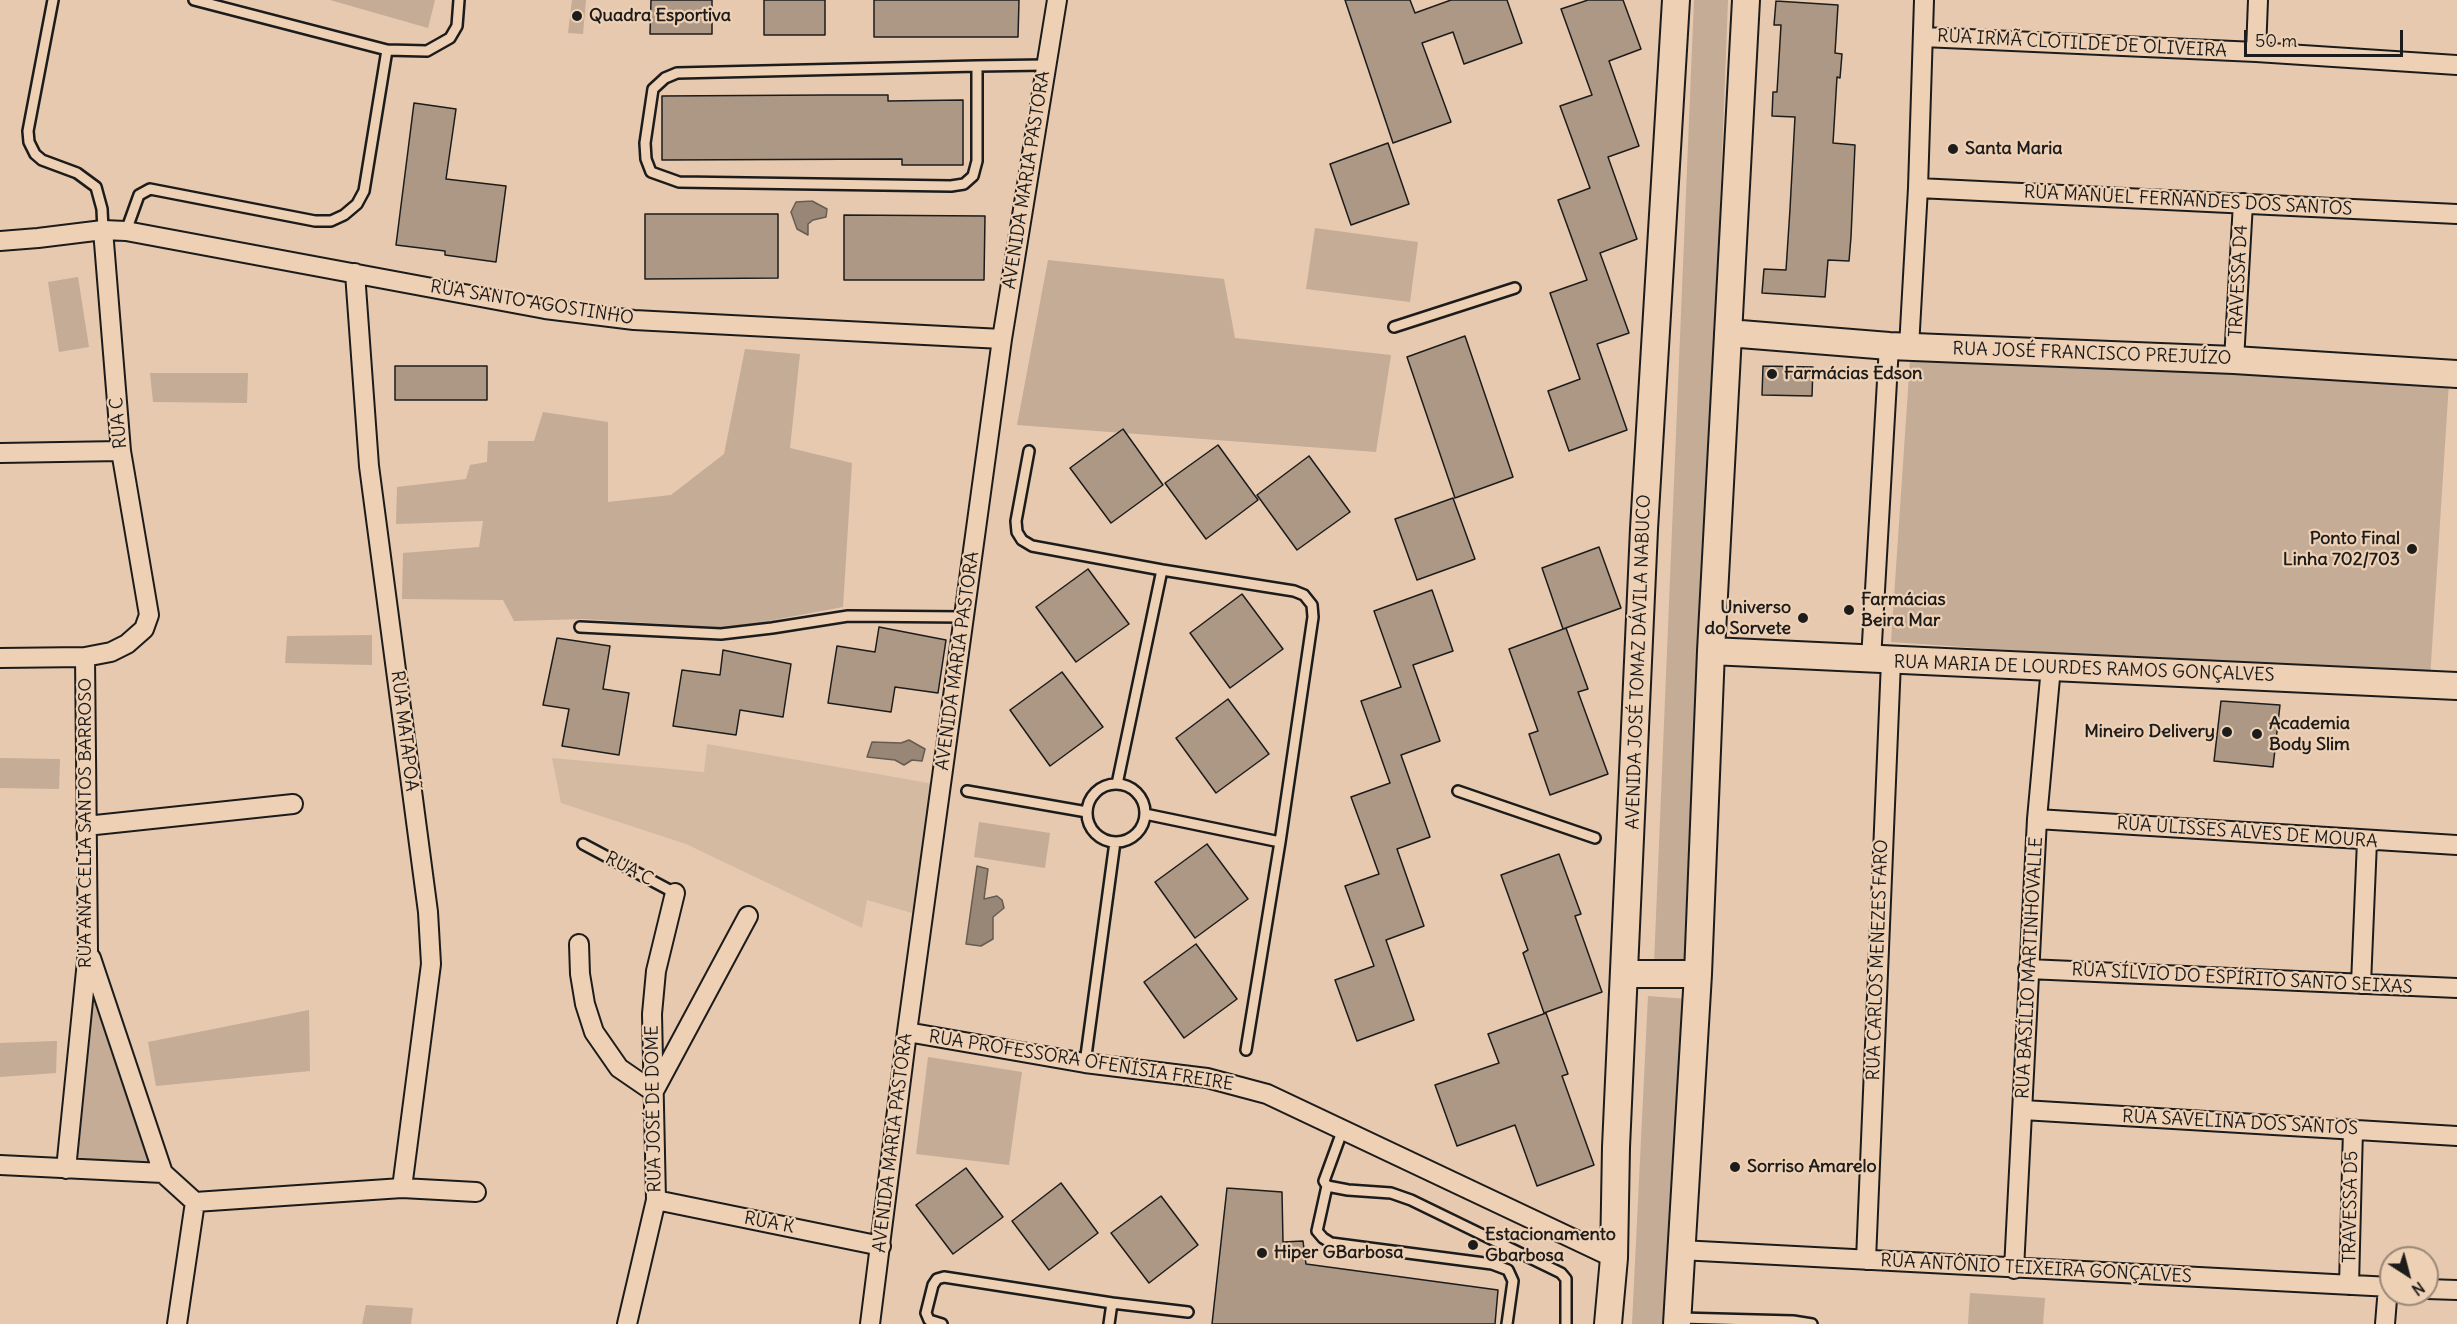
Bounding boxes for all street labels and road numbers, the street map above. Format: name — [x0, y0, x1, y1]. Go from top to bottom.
street label: RUA IRMÃ CLOTILDE DE OLIVEIRA — [1937, 26, 2227, 62]
street label: AVENIDA MARIA PASTORA — [999, 69, 1055, 291]
street label: RUA MANUEL FERNANDES DOS SANTOS — [2023, 182, 2353, 220]
street label: TRAVESSA D4 — [2225, 224, 2253, 338]
street label: RUA SANTO AGOSTINHO — [429, 276, 635, 330]
street label: RUA JOSÉ FRANCISCO PREJUÍZO — [1952, 338, 2232, 370]
street label: RUA C — [106, 396, 132, 450]
street label: AVENIDA JOSÉ TOMAZ DÁVILA NABUCO — [1622, 494, 1656, 830]
street label: AVENIDA MARIA PASTORA — [932, 550, 984, 772]
street label: RUA MARIA DE LOURDES RAMOS GONÇALVES — [1893, 652, 2275, 686]
street label: RUA MATAPOÃ — [386, 669, 422, 793]
street label: RUA ANA CELIA SANTOS BARROSO — [75, 678, 97, 968]
street label: RUA ULISSES ALVES DE MOURA — [2116, 813, 2378, 853]
street label: RUA BASÍLIO MARTINHOVALLE — [2012, 836, 2048, 1100]
street label: RUA CARLOS MENEZES FARO — [1863, 839, 1893, 1081]
street label: RUA C — [601, 847, 657, 891]
street label: RUA SÍLVIO DO ESPÍRITO SANTO SEIXAS — [2071, 959, 2413, 999]
street label: RUA JOSÉ DE DOME — [642, 1025, 666, 1193]
street label: RUA PROFESSORA OFENÍSIA FREIRE — [927, 1026, 1235, 1096]
street label: AVENIDA MARIA PASTORA — [869, 1032, 917, 1254]
street label: RUA SAVELINA DOS SANTOS — [2122, 1106, 2358, 1140]
street label: TRAVESSA D5 — [2339, 1151, 2363, 1263]
street label: RUA K — [742, 1208, 796, 1238]
street label: RUA ANTÔNIO TEIXEIRA GONÇALVES — [1880, 1250, 2192, 1288]

